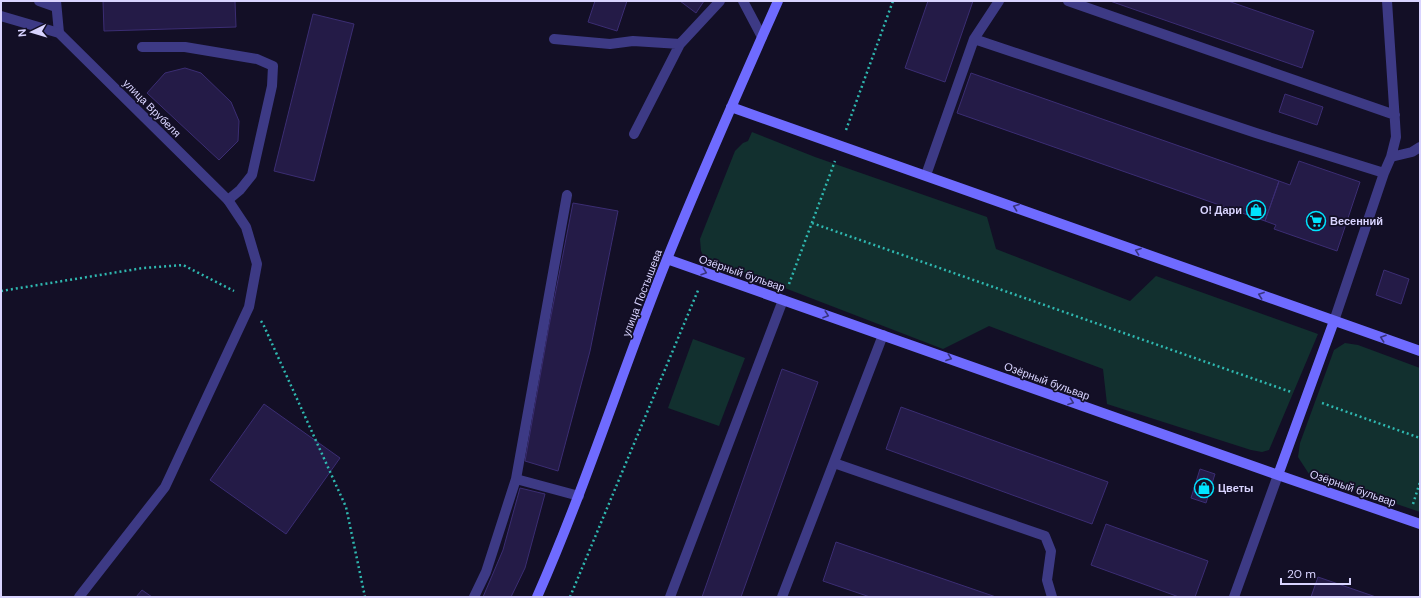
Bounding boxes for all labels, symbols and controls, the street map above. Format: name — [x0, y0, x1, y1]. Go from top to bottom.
north arrow — [12, 12, 52, 52]
text: N — [15, 28, 29, 37]
street label: улица Врубеля — [120, 76, 184, 140]
shop icon: О! Дари — [1245, 199, 1267, 221]
place label: О! Дари — [1200, 203, 1242, 217]
one-way arrow — [1012, 204, 1019, 212]
supermarket icon: Весенний — [1305, 210, 1327, 232]
place label: Весенний — [1330, 214, 1383, 228]
street label: улица Постышева — [619, 247, 665, 339]
one-way arrow — [1135, 248, 1142, 256]
street label: Озёрный бульвар — [697, 252, 787, 294]
one-way arrow — [700, 267, 707, 276]
one-way arrow — [1257, 291, 1264, 300]
one-way arrow — [823, 310, 830, 319]
one-way arrow — [1380, 334, 1387, 343]
one-way arrow — [945, 354, 952, 362]
street label: Озёрный бульвар — [1002, 359, 1092, 403]
one-way arrow — [1068, 397, 1075, 406]
street label: Озёрный бульвар — [1308, 467, 1398, 509]
shop icon: Цветы — [1193, 477, 1215, 499]
place label: Цветы — [1218, 481, 1253, 495]
scale bar — [1281, 560, 1350, 586]
text: 20 m — [1287, 566, 1316, 582]

